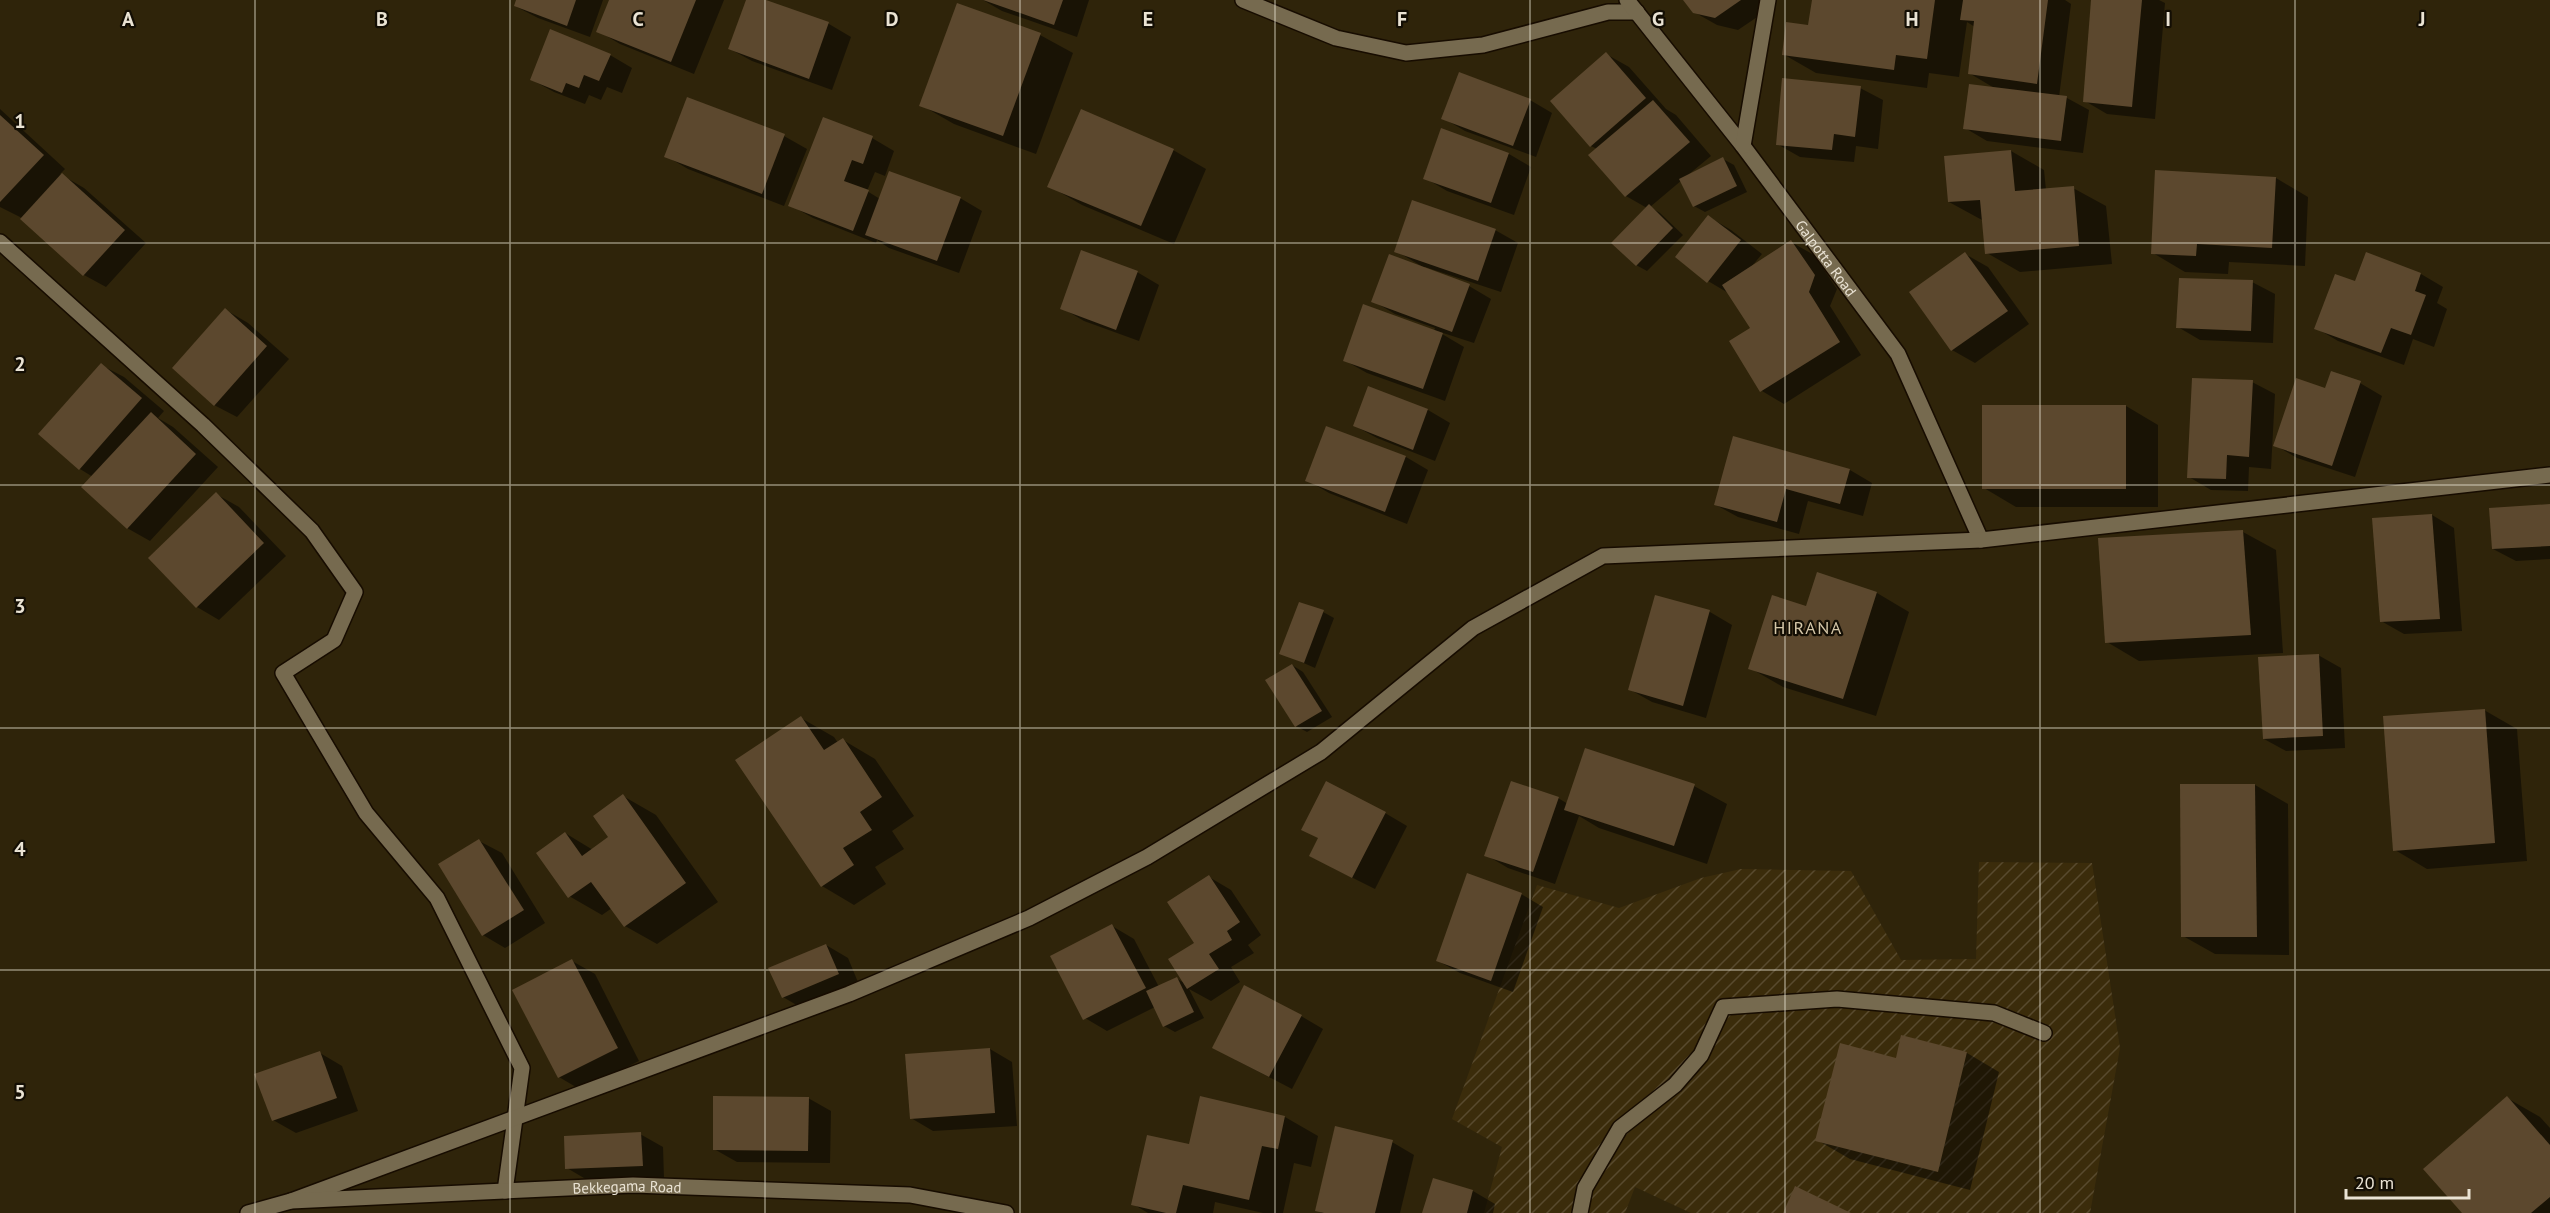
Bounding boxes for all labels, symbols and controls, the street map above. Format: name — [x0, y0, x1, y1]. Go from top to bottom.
text: A — [122, 6, 135, 32]
text: B — [376, 6, 388, 32]
text: C — [632, 6, 644, 32]
text: D — [886, 6, 899, 32]
text: E — [1143, 6, 1153, 32]
text: F — [1397, 6, 1407, 32]
text: G — [1652, 6, 1664, 32]
text: H — [1905, 6, 1919, 32]
text: I — [2165, 6, 2171, 32]
text: J — [2418, 6, 2425, 32]
text: 1 — [14, 108, 26, 134]
street label: Galpotta Road — [1792, 216, 1861, 300]
text: 2 — [14, 351, 26, 377]
text: 3 — [14, 593, 26, 619]
district label: HIRANA — [1773, 616, 1843, 639]
text: 4 — [14, 836, 26, 862]
text: 5 — [14, 1079, 26, 1105]
scale bar — [2346, 1162, 2469, 1200]
text: 20 m — [2355, 1171, 2394, 1194]
street label: Bekkegama Road — [572, 1175, 682, 1197]

